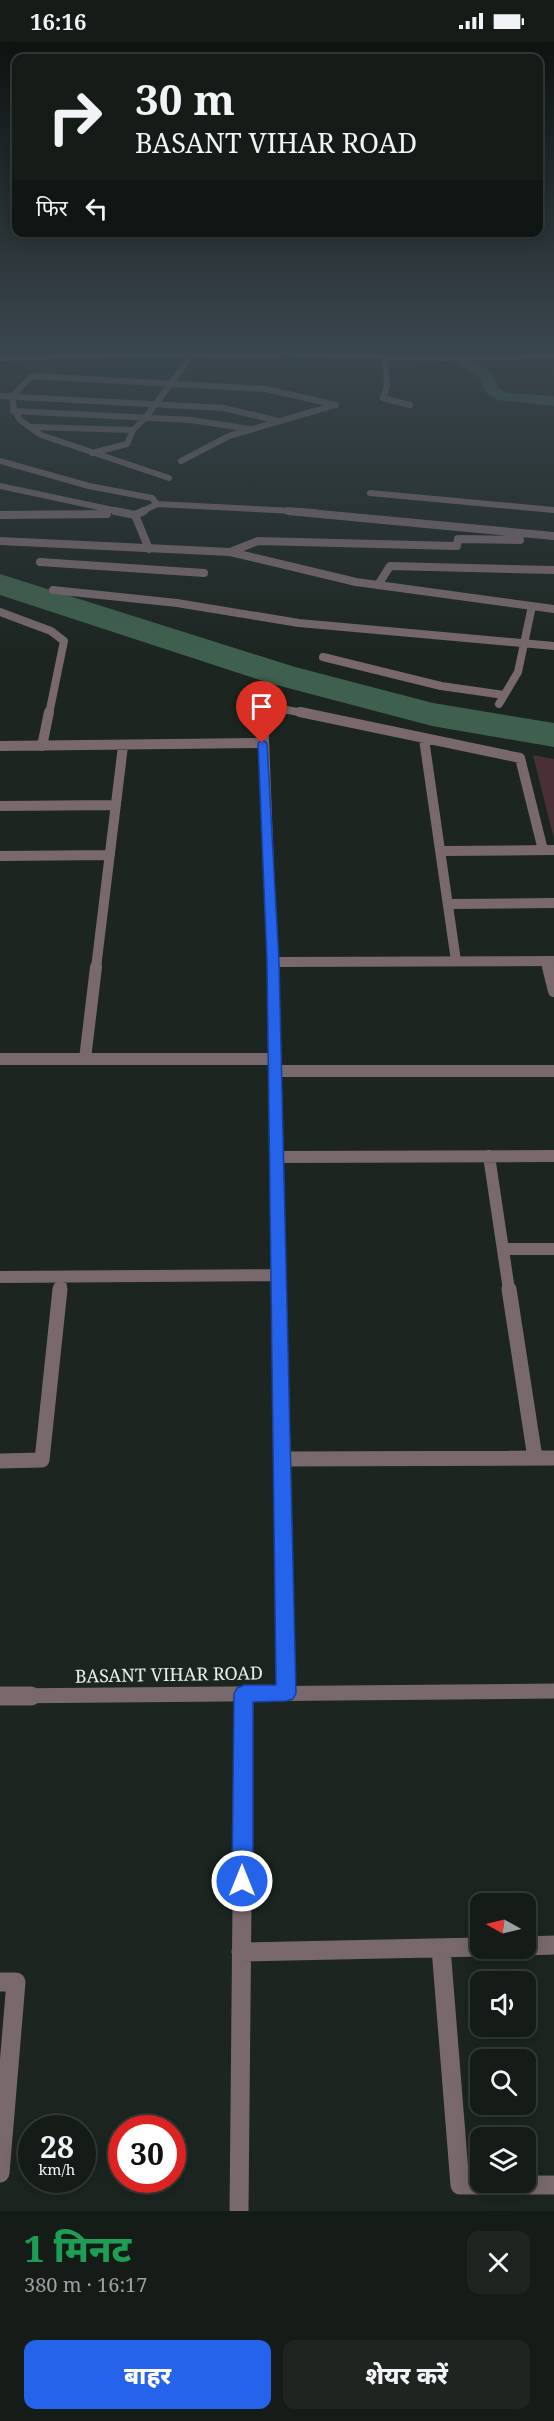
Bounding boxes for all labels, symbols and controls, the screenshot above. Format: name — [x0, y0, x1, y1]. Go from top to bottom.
text: 16:16 — [30, 6, 86, 36]
text: 30 m — [135, 70, 235, 127]
icon: right — [36, 78, 114, 156]
text: BASANT VIHAR ROAD — [135, 124, 417, 161]
text: फिर — [36, 192, 68, 222]
icon: left — [80, 192, 113, 225]
pin — [236, 681, 287, 743]
icon: arrive — [245, 690, 278, 723]
street label: BASANT VIHAR ROAD — [75, 1660, 263, 1688]
position arrow — [210, 1849, 274, 1913]
north arrow — [470, 1893, 536, 1959]
map controls — [470, 1893, 536, 2193]
button: sound — [470, 1971, 536, 2037]
button: search — [470, 2049, 536, 2115]
speed limit sign: 30 — [108, 2115, 186, 2193]
text: 28 — [40, 2126, 74, 2167]
button: layers — [470, 2127, 536, 2193]
text: km/h — [39, 2159, 75, 2179]
text: 1 मिनट — [24, 2224, 131, 2273]
button: close — [467, 2231, 530, 2294]
text: 380 m · 16:17 — [24, 2271, 147, 2298]
button: बाहर — [24, 2340, 271, 2409]
button: शेयर करें — [283, 2340, 530, 2409]

